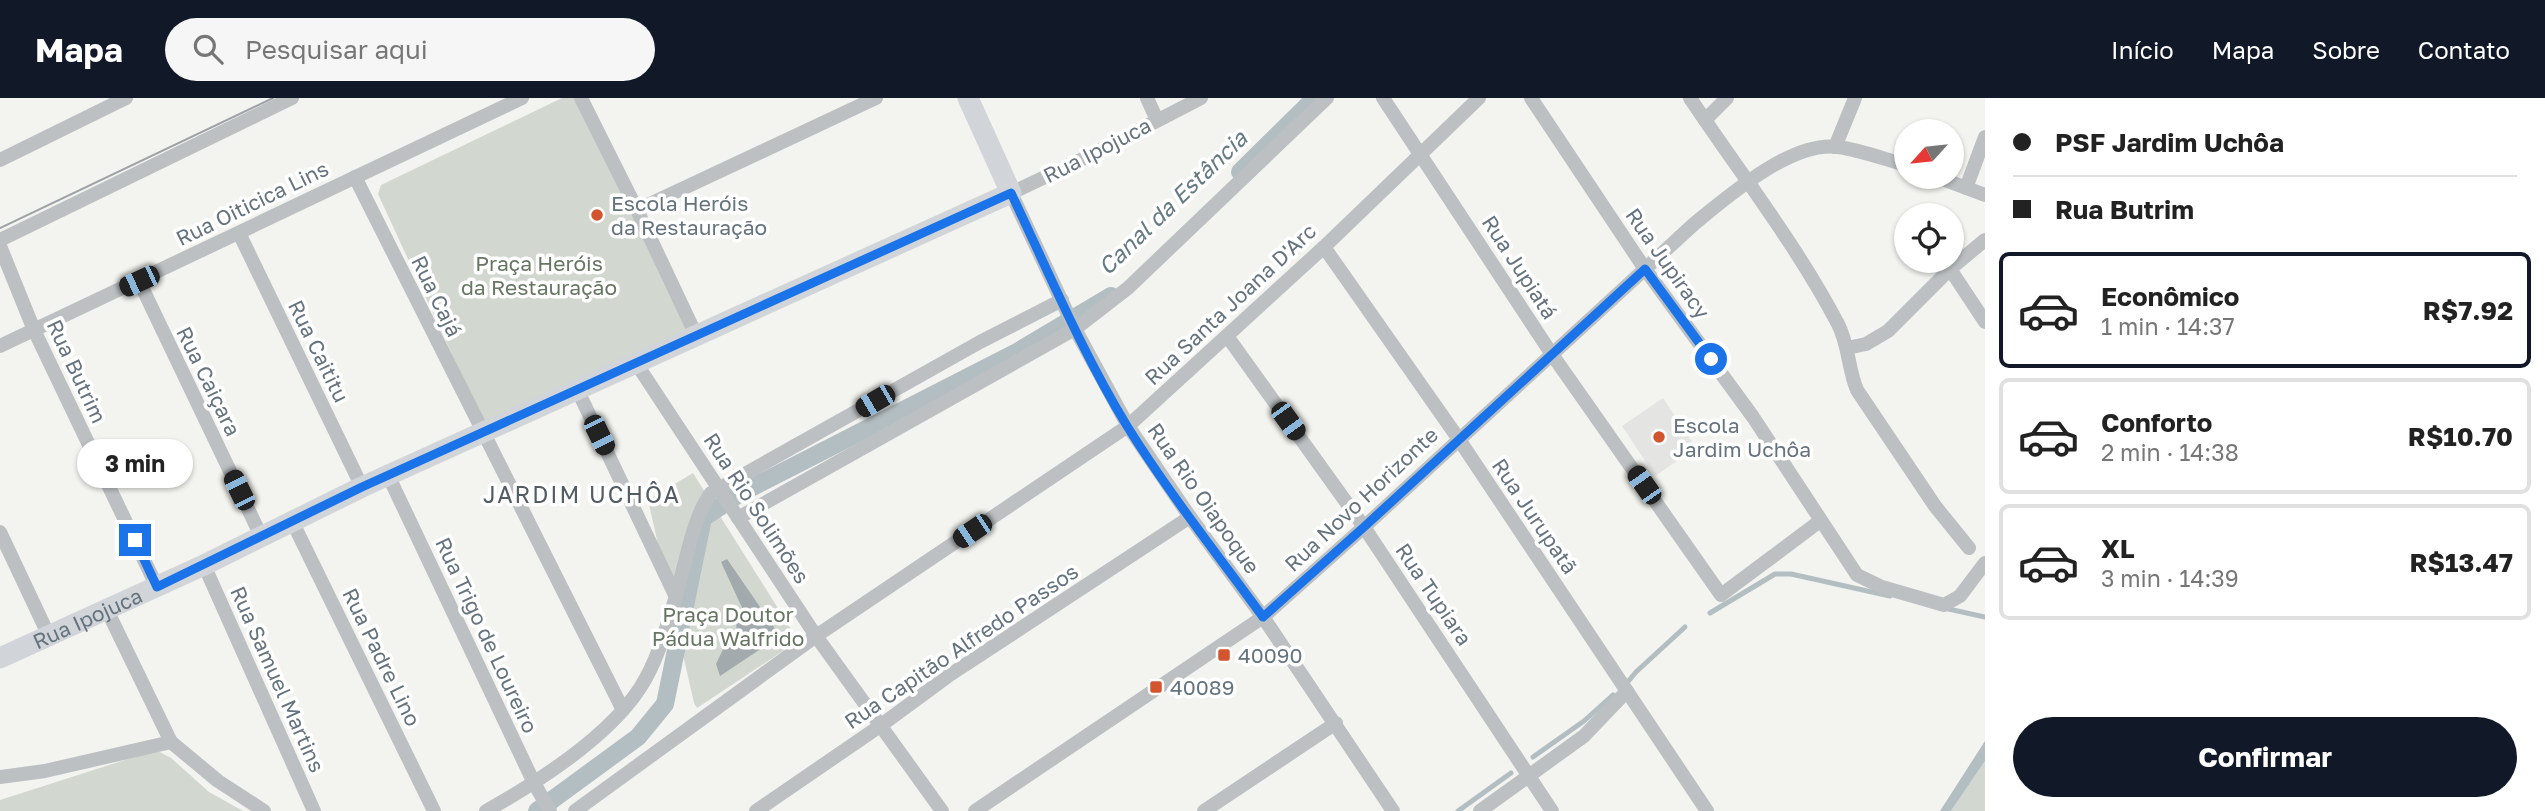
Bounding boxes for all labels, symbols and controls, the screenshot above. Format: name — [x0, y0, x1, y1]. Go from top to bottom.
search box — [165, 18, 655, 81]
text: Mapa — [35, 30, 123, 69]
icon: search — [189, 30, 227, 68]
text: Pesquisar aqui — [245, 34, 428, 65]
text: Início — [2111, 35, 2174, 64]
text: Mapa — [2212, 35, 2274, 64]
text: Sobre — [2312, 35, 2380, 64]
text: Contato — [2418, 35, 2510, 64]
street label: Rua Ipojuca — [1039, 112, 1155, 188]
north arrow — [1894, 119, 1964, 189]
map controls — [1894, 119, 1964, 273]
water label: Canal da Estância — [1092, 123, 1253, 280]
text: PSF Jardim Uchôa — [2055, 127, 2284, 158]
street label: Rua Oiticica Lins — [172, 155, 332, 251]
place label: Escola Heróis da Restauração — [611, 190, 767, 240]
text: Rua Butrim — [2055, 194, 2194, 225]
street label: Rua Jupiracy — [1620, 203, 1716, 324]
button: locate — [1894, 203, 1964, 273]
marker: Escola Heróis da Restauração — [589, 207, 605, 223]
street label: Rua Jupiatá — [1477, 210, 1563, 324]
street label: Rua Santa Joana D'Arc — [1139, 218, 1321, 390]
park label: Praça Heróis da Restauração — [461, 250, 617, 300]
street label: Rua Cajá — [406, 251, 468, 341]
car — [116, 263, 163, 299]
icon: car — [2017, 279, 2080, 342]
text: Econômico — [2101, 281, 2239, 312]
text: R$7.92 — [2423, 295, 2513, 326]
street label: Rua Caititu — [283, 296, 355, 406]
text: 1 min · 14:37 — [2101, 312, 2235, 340]
street label: Rua Butrim — [42, 315, 112, 427]
street label: Rua Caiçara — [171, 322, 247, 440]
route start — [1695, 343, 1727, 375]
car — [852, 381, 899, 421]
car — [1268, 398, 1309, 444]
icon: car — [2017, 405, 2080, 468]
text: Conforto — [2101, 407, 2212, 438]
car — [581, 412, 618, 458]
place label: Escola Jardim Uchôa — [1673, 412, 1811, 462]
street label: Rua Rio Oiapoque — [1142, 418, 1266, 578]
street label: Rua Novo Horizonte — [1279, 421, 1443, 577]
text: R$10.70 — [2408, 421, 2513, 452]
street label: Rua Rio Solimões — [699, 428, 815, 588]
marker: Escola Jardim Uchôa — [1651, 429, 1667, 445]
callout: 3 min — [77, 438, 193, 488]
text: 2 min · 14:38 — [2101, 438, 2239, 466]
text: 3 min — [105, 449, 165, 477]
street label: Rua Jurupatã — [1487, 453, 1583, 579]
car — [1624, 462, 1665, 508]
car — [221, 467, 258, 513]
district label: JARDIM UCHÔA — [483, 480, 681, 508]
car — [949, 511, 996, 551]
route end — [119, 524, 151, 556]
icon: car — [2017, 531, 2080, 594]
street label: Rua Trigo de Loureiro — [430, 533, 544, 737]
text: XL — [2101, 533, 2135, 564]
street label: Rua Tupiara — [1390, 538, 1478, 650]
text: R$13.47 — [2410, 547, 2513, 578]
street label: Rua Capitão Alfredo Passos — [839, 558, 1083, 734]
text: 3 min · 14:39 — [2101, 564, 2239, 592]
street label: Rua Ipojuca — [28, 582, 146, 654]
street label: Rua Samuel Martins — [225, 582, 331, 776]
street label: Rua Padre Lino — [337, 584, 427, 730]
park label: Praça Doutor Pádua Walfrido — [652, 601, 804, 651]
place label: 40090 — [1238, 642, 1303, 668]
marker: 40090 — [1216, 647, 1232, 663]
place label: 40089 — [1170, 674, 1234, 700]
marker: 40089 — [1148, 679, 1164, 695]
button: Confirmar — [2013, 717, 2517, 797]

